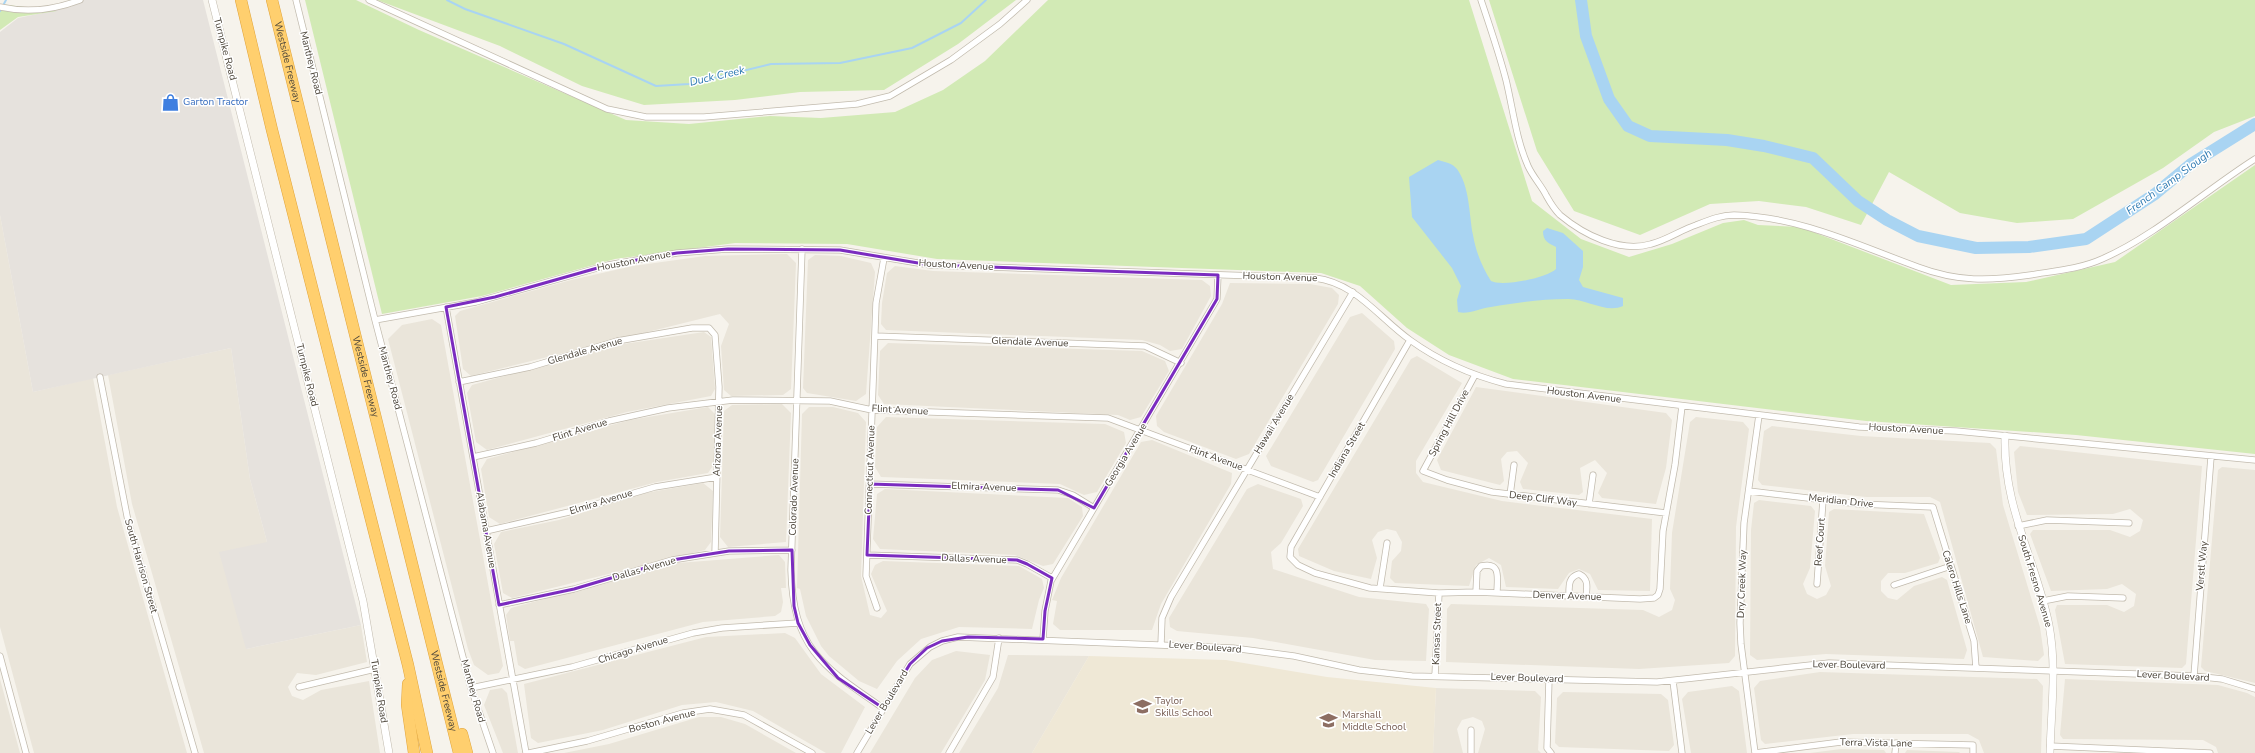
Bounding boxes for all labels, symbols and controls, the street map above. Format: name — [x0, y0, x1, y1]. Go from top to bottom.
street label: Turnpike Road — [210, 16, 240, 82]
street label: Westside Freeway — [271, 20, 304, 105]
street label: Manthey Road — [296, 30, 326, 96]
water label: Duck Creek — [688, 62, 747, 90]
shop icon: Garton Tractor — [160, 92, 180, 112]
place label: Garton Tractor — [183, 95, 248, 109]
water label: French Camp Slough — [2123, 146, 2215, 218]
street label: Houston Avenue — [596, 247, 672, 275]
street label: Houston Avenue — [918, 256, 994, 274]
street label: Houston Avenue — [1242, 269, 1318, 285]
street label: Glendale Avenue — [546, 334, 624, 368]
street label: Glendale Avenue — [991, 334, 1069, 350]
street label: Westside Freeway — [349, 335, 383, 419]
street label: Turnpike Road — [292, 342, 322, 408]
street label: Manthey Road — [375, 345, 405, 411]
street label: Houston Avenue — [1546, 383, 1622, 407]
street label: Spring Hill Drive — [1425, 387, 1473, 459]
street label: Hawaii Avenue — [1251, 391, 1297, 457]
street label: Flint Avenue — [871, 402, 929, 418]
street label: Arizona Avenue — [710, 405, 726, 477]
street label: Flint Avenue — [551, 415, 609, 445]
street label: Indiana Street — [1325, 419, 1369, 481]
street label: Houston Avenue — [1868, 420, 1944, 438]
street label: Georgia Avenue — [1102, 421, 1150, 489]
street label: Connecticut Avenue — [861, 425, 879, 515]
street label: Flint Avenue — [1187, 442, 1245, 474]
street label: Colorado Avenue — [786, 458, 802, 536]
street label: Elmira Avenue — [951, 479, 1017, 495]
street label: Elmira Avenue — [568, 486, 634, 518]
street label: Deep Cliff Way — [1508, 488, 1579, 510]
street label: Alabama Avenue — [472, 491, 500, 569]
street label: Meridian Drive — [1808, 491, 1874, 511]
street label: South Harrison Street — [121, 517, 161, 615]
street label: Reef Court — [1811, 517, 1829, 566]
street label: South Fresno Avenue — [2014, 533, 2056, 629]
street label: Verstl Way — [2193, 540, 2211, 592]
street label: Calero Hills Lane — [1938, 548, 1976, 626]
street label: Dry Creek Way — [1734, 549, 1750, 618]
street label: Dallas Avenue — [941, 551, 1007, 567]
street label: Dallas Avenue — [611, 553, 677, 585]
street label: Denver Avenue — [1532, 588, 1602, 604]
street label: Kansas Street — [1429, 602, 1445, 665]
street label: Chicago Avenue — [596, 633, 670, 667]
street label: Lever Boulevard — [1168, 637, 1242, 657]
street label: Westside Freeway — [427, 649, 461, 734]
street label: Lever Boulevard — [1812, 657, 1886, 673]
street label: Turnpike Road — [367, 658, 391, 724]
street label: Manthey Road — [457, 658, 489, 724]
street label: Lever Boulevard — [862, 667, 912, 737]
street label: Lever Boulevard — [2136, 667, 2210, 685]
street label: Lever Boulevard — [1490, 670, 1564, 686]
place label: Taylor Skills School — [1155, 694, 1212, 720]
school or university icon: Taylor Skills School — [1132, 697, 1152, 717]
street label: Boston Avenue — [627, 705, 697, 737]
place label: Marshall Middle School — [1342, 708, 1406, 734]
school or university icon: Marshall Middle School — [1319, 711, 1339, 731]
street label: Terra Vista Lane — [1840, 735, 1912, 751]

